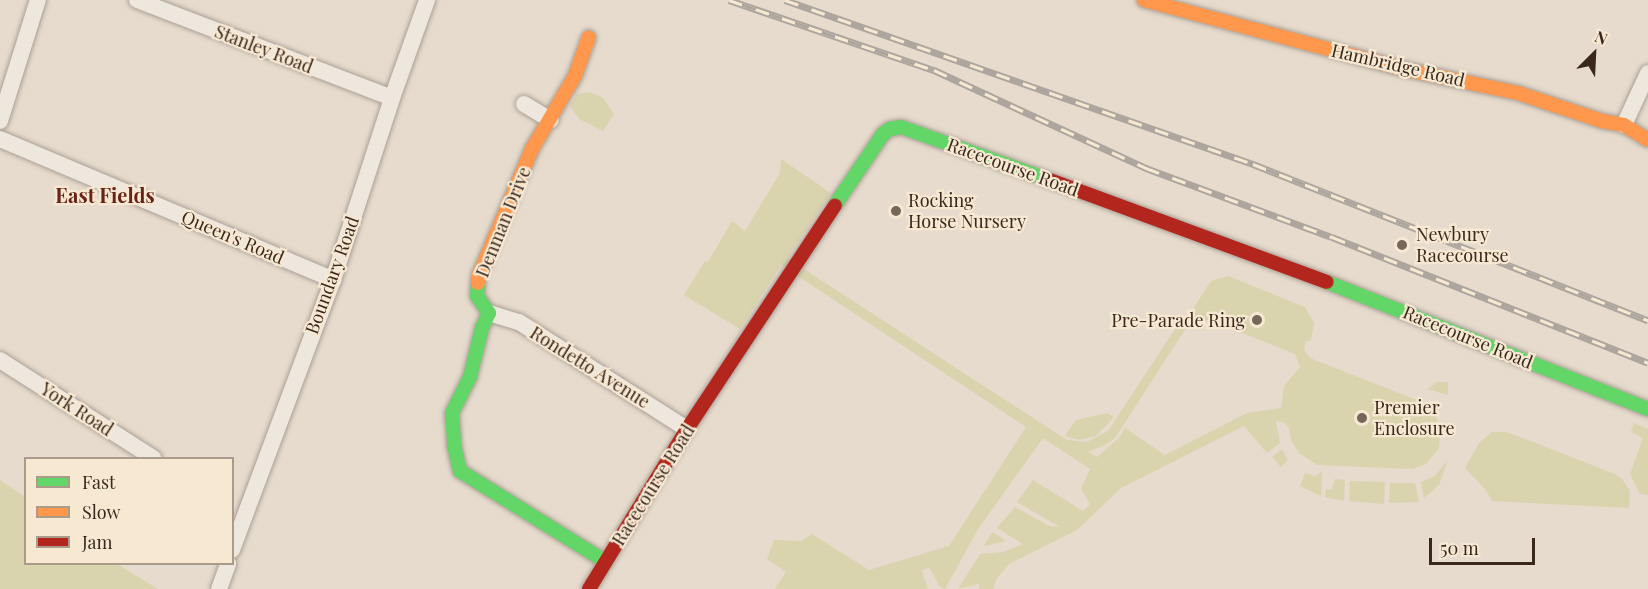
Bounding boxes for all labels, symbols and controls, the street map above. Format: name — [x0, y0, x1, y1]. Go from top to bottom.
street label: Stanley Road — [211, 20, 317, 78]
north arrow — [1564, 24, 1624, 84]
text: N — [1592, 25, 1611, 49]
street label: Hambridge Road — [1329, 39, 1467, 91]
street label: Racecourse Road — [944, 133, 1082, 201]
street label: Denman Drive — [471, 164, 535, 280]
district label: East Fields — [55, 182, 155, 206]
place label: Rocking Horse Nursery — [908, 190, 1026, 232]
marker: Rocking Horse Nursery — [889, 204, 903, 218]
street label: Queen's Road — [178, 206, 288, 268]
street label: Boundary Road — [301, 213, 363, 337]
place label: Newbury Racecourse — [1416, 224, 1509, 266]
marker: Newbury Racecourse — [1393, 236, 1411, 254]
street label: Racecourse Road — [1400, 301, 1536, 373]
place label: Pre-Parade Ring — [1111, 309, 1245, 331]
marker: Pre-Parade Ring — [1250, 313, 1264, 327]
street label: Rondetto Avenue — [526, 321, 654, 413]
street label: York Road — [37, 378, 117, 440]
place label: Premier Enclosure — [1374, 397, 1455, 440]
marker: Premier Enclosure — [1355, 411, 1369, 425]
street label: Racecourse Road — [607, 421, 699, 549]
legend — [24, 457, 234, 565]
text: Fast — [82, 470, 115, 494]
text: Slow — [82, 500, 120, 524]
scale bar — [1432, 526, 1538, 564]
text: Jam — [82, 530, 112, 554]
text: 50 m — [1440, 536, 1479, 560]

